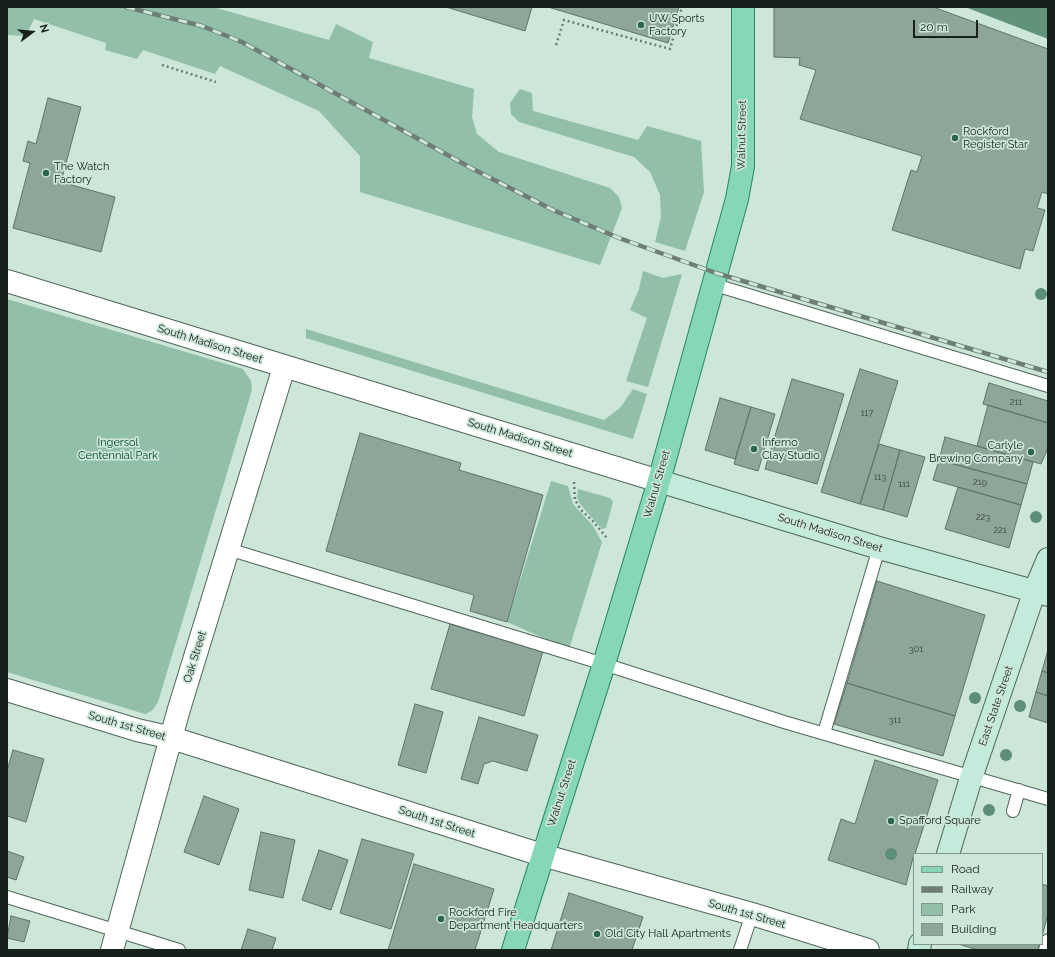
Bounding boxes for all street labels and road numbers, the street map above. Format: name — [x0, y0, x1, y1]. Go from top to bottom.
street label: Walnut Street — [735, 100, 749, 170]
street label: South Madison Street — [156, 322, 264, 366]
street label: South Madison Street — [466, 416, 574, 460]
street label: Walnut Street — [641, 449, 673, 519]
street label: South Madison Street — [776, 511, 884, 555]
street label: Oak Street — [181, 630, 209, 684]
street label: East State Street — [976, 664, 1016, 748]
street label: South 1st Street — [87, 709, 167, 743]
street label: Walnut Street — [545, 758, 579, 828]
street label: South 1st Street — [397, 803, 477, 841]
street label: South 1st Street — [707, 897, 787, 931]

